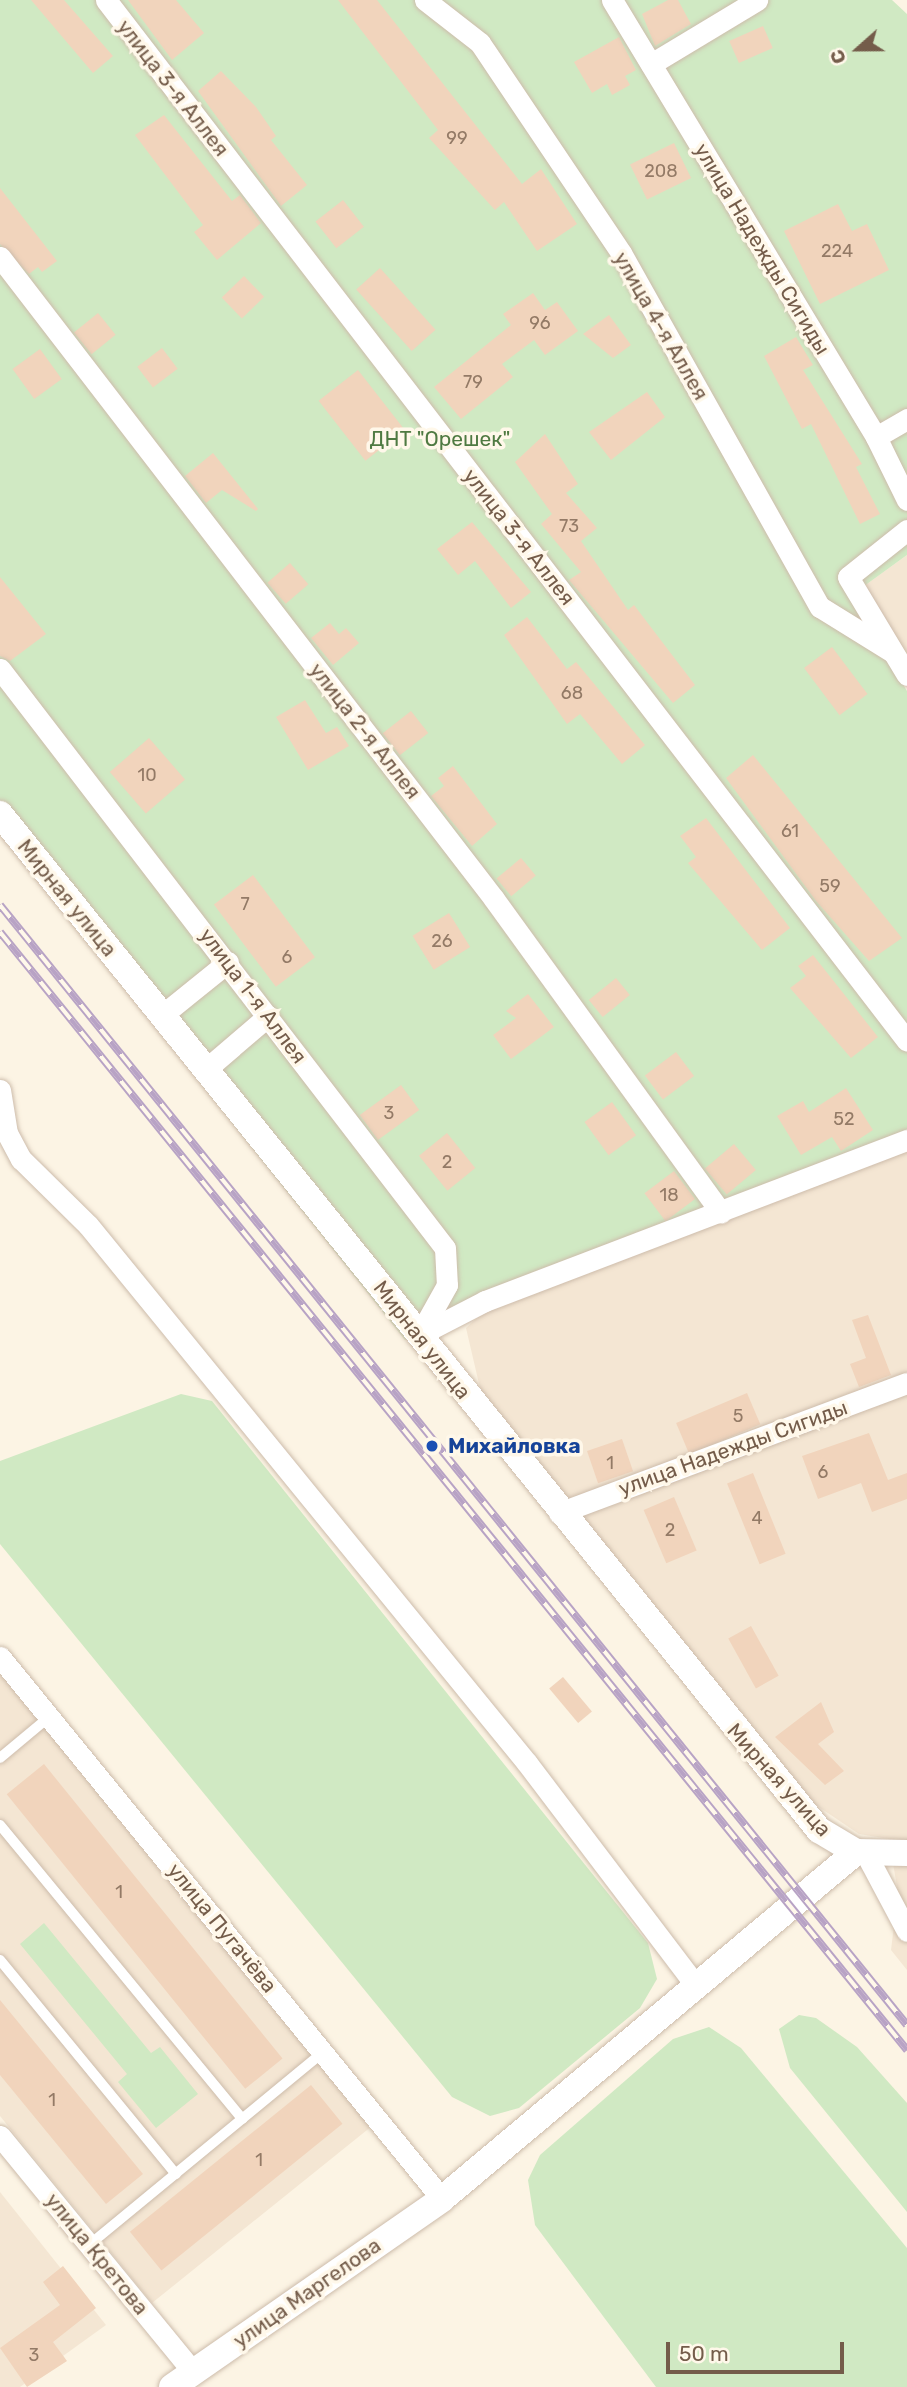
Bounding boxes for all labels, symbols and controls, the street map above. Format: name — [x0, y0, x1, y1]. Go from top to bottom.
north arrow — [823, 14, 893, 84]
street label: улица 3-я Аллея — [112, 15, 234, 161]
text: С — [825, 46, 851, 67]
house number: 99 — [446, 127, 468, 149]
street label: улица Надежды Сигиды — [689, 139, 835, 359]
house number: 208 — [644, 160, 678, 182]
house number: 224 — [821, 240, 853, 262]
street label: улица 4-я Аллея — [608, 247, 714, 405]
house number: 96 — [529, 312, 551, 334]
house number: 79 — [463, 371, 483, 393]
park label: ДНТ "Орешек" — [370, 426, 510, 452]
street label: улица 3-я Аллея — [458, 464, 580, 610]
house number: 73 — [559, 515, 579, 537]
street label: улица 2-я Аллея — [304, 658, 426, 804]
house number: 68 — [561, 682, 583, 704]
house number: 10 — [137, 764, 157, 786]
house number: 61 — [781, 820, 799, 842]
street label: Мирная улица — [12, 834, 122, 962]
house number: 59 — [819, 875, 841, 897]
house number: 7 — [240, 893, 250, 915]
street label: улица 1-я Аллея — [194, 923, 312, 1069]
house number: 26 — [431, 930, 453, 952]
house number: 6 — [282, 946, 292, 968]
house number: 3 — [384, 1102, 394, 1124]
house number: 52 — [833, 1108, 855, 1130]
house number: 2 — [442, 1151, 452, 1173]
house number: 18 — [659, 1184, 679, 1206]
street label: Мирная улица — [368, 1276, 476, 1404]
street label: улица Надежды Сигиды — [615, 1395, 851, 1501]
house number: 5 — [733, 1405, 743, 1427]
place label: Михайловка — [448, 1433, 581, 1459]
marker: Михайловка — [422, 1436, 442, 1456]
house number: 1 — [606, 1452, 614, 1474]
house number: 6 — [818, 1461, 828, 1483]
house number: 4 — [751, 1507, 763, 1529]
house number: 2 — [665, 1519, 675, 1541]
street label: Мирная улица — [722, 1718, 836, 1842]
street label: улица Пугачёва — [162, 1858, 282, 1998]
house number: 1 — [115, 1881, 123, 1903]
house number: 1 — [48, 2089, 56, 2111]
house number: 1 — [255, 2149, 263, 2171]
street label: улица Кретова — [40, 2188, 154, 2320]
street label: улица Маргелова — [228, 2233, 386, 2353]
scale bar — [669, 2328, 848, 2372]
text: 50 m — [679, 2341, 729, 2366]
house number: 3 — [29, 2344, 39, 2366]

